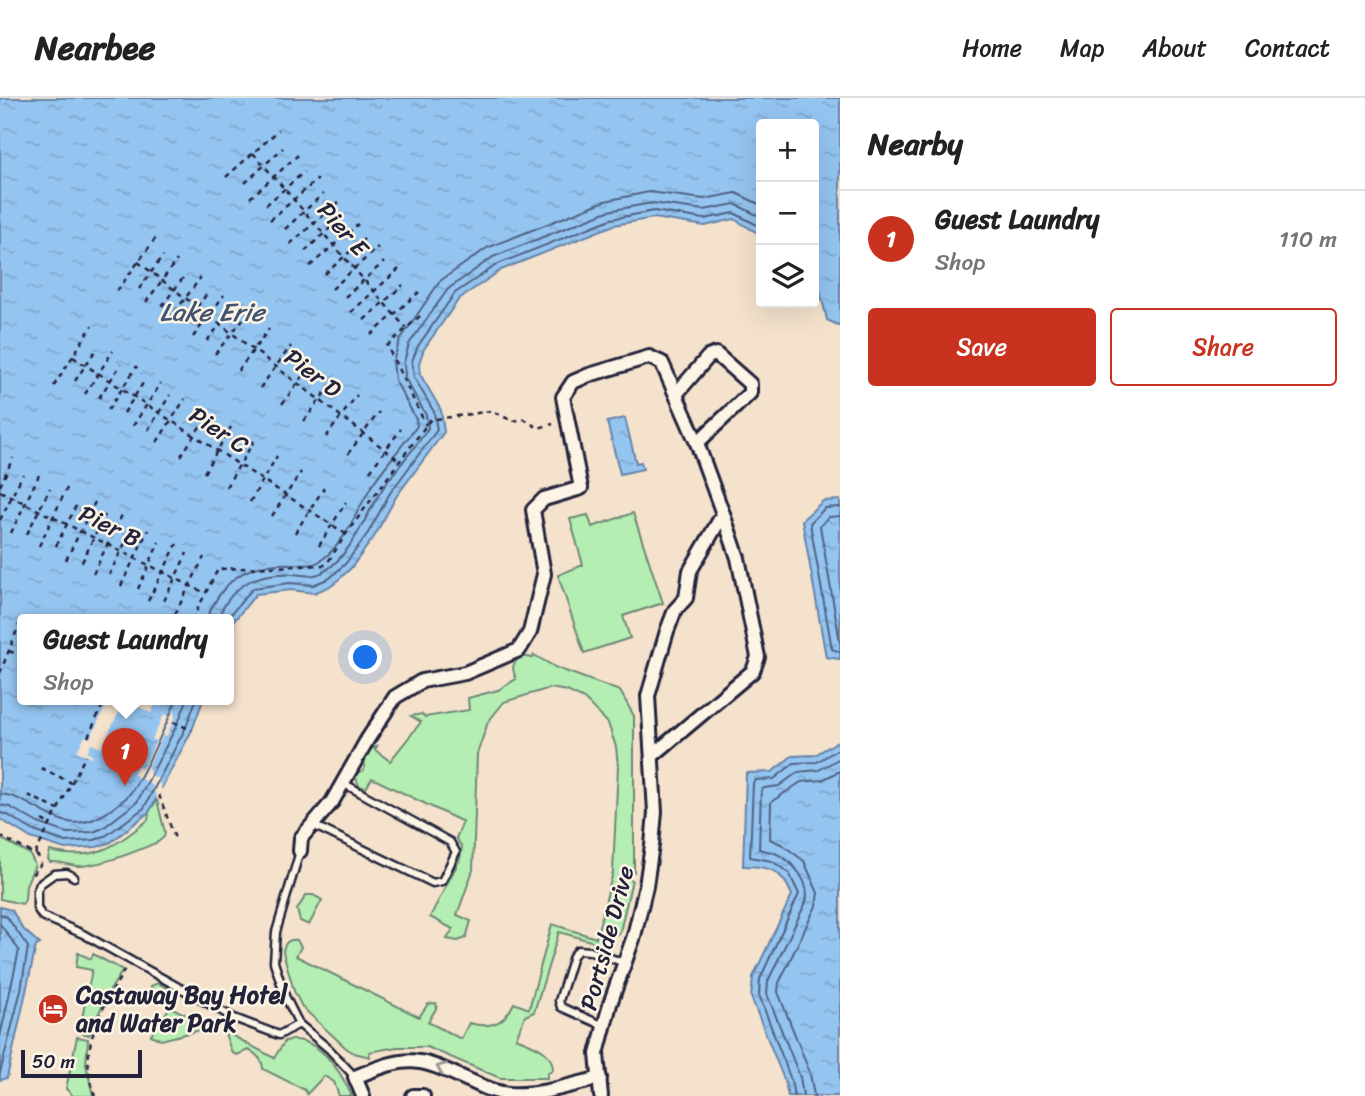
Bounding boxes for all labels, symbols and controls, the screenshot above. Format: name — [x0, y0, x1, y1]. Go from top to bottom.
text: Nearbee — [35, 19, 155, 77]
text: Home — [962, 27, 1022, 69]
text: Map — [1060, 27, 1104, 69]
text: About — [1142, 27, 1207, 69]
text: Contact — [1245, 27, 1330, 69]
text: Nearby — [868, 117, 963, 171]
map controls — [756, 119, 819, 308]
button: + — [756, 119, 819, 182]
button: − — [756, 182, 819, 245]
street label: Pier E — [307, 191, 381, 268]
text: Guest Laundry — [935, 196, 1099, 242]
text: 1 — [886, 219, 896, 260]
text: 110 m — [1279, 219, 1337, 260]
text: Shop — [935, 242, 985, 283]
button: layers — [756, 245, 819, 308]
water label: Lake Erie — [160, 289, 267, 335]
button: Save — [868, 308, 1096, 386]
button: Share — [1110, 308, 1337, 386]
street label: Pier D — [275, 337, 352, 409]
street label: Pier C — [180, 395, 258, 465]
street label: Pier B — [72, 493, 148, 559]
popup — [17, 614, 234, 705]
text: Guest Laundry — [43, 616, 208, 662]
your location — [348, 640, 382, 674]
text: Shop — [43, 662, 94, 703]
pin: 1 — [102, 728, 148, 786]
street label: Portside Drive — [568, 861, 646, 1015]
place label: Castaway Bay Hotel and Water Park — [75, 974, 288, 1044]
hotel icon: Castaway Bay Hotel and Water Park — [36, 992, 70, 1026]
text: 50 m — [32, 1045, 75, 1078]
scale bar — [21, 1047, 142, 1079]
one-way arrow — [435, 1062, 448, 1076]

